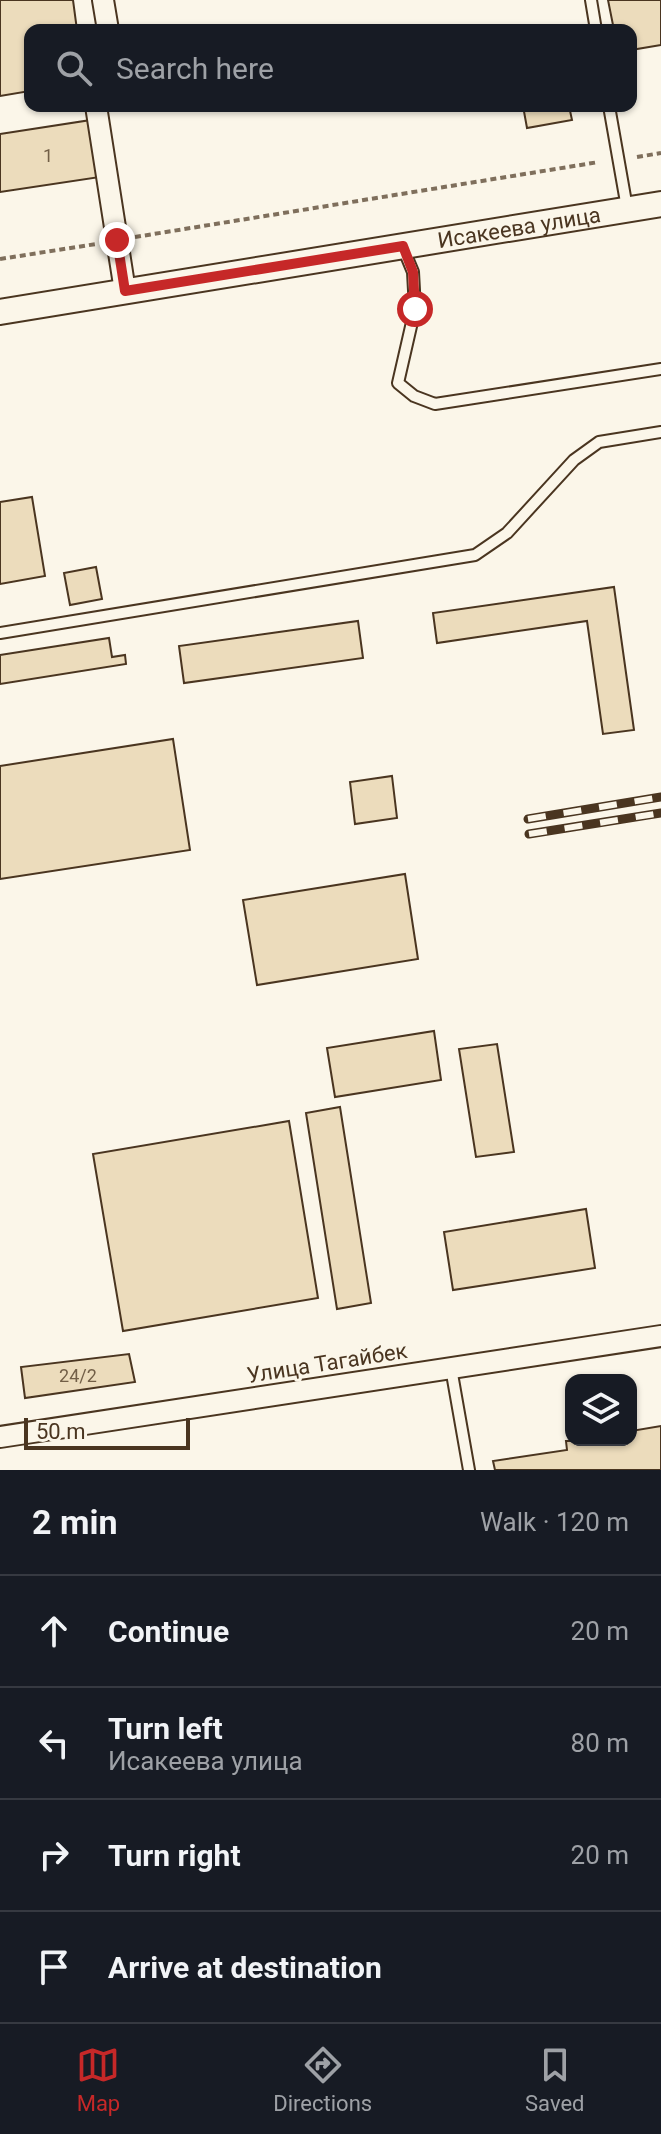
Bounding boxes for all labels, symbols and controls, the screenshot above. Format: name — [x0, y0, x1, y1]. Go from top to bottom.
search box — [24, 24, 637, 112]
icon: search — [52, 46, 96, 90]
text: Search here — [116, 51, 274, 86]
house number: 1 — [43, 145, 53, 166]
street label: Исакеева улица — [436, 202, 602, 253]
route end — [99, 222, 135, 258]
route start — [397, 291, 433, 327]
street label: Улица Тагайбек — [245, 1338, 409, 1388]
house number: 24/2 — [59, 1365, 97, 1386]
map controls — [565, 1374, 637, 1446]
button: layers — [565, 1374, 637, 1446]
scale bar — [24, 1414, 190, 1450]
text: 50 m — [36, 1419, 85, 1444]
text: 2 min — [32, 1502, 117, 1542]
text: Walk · 120 m — [480, 1507, 629, 1537]
icon: ahead — [32, 1609, 76, 1653]
text: Continue — [108, 1614, 229, 1649]
text: 20 m — [571, 1616, 629, 1646]
text: Turn left — [108, 1711, 223, 1746]
icon: left — [32, 1721, 76, 1765]
text: 80 m — [571, 1728, 629, 1758]
text: Исакеева улица — [108, 1746, 303, 1776]
icon: right — [32, 1833, 76, 1877]
text: Turn right — [108, 1838, 241, 1873]
text: 20 m — [571, 1840, 629, 1870]
icon: arrive — [32, 1945, 76, 1989]
text: Arrive at destination — [108, 1950, 382, 1985]
tab: Map — [76, 2043, 120, 2116]
tab: Directions — [273, 2043, 372, 2116]
tab: Saved — [525, 2043, 585, 2116]

